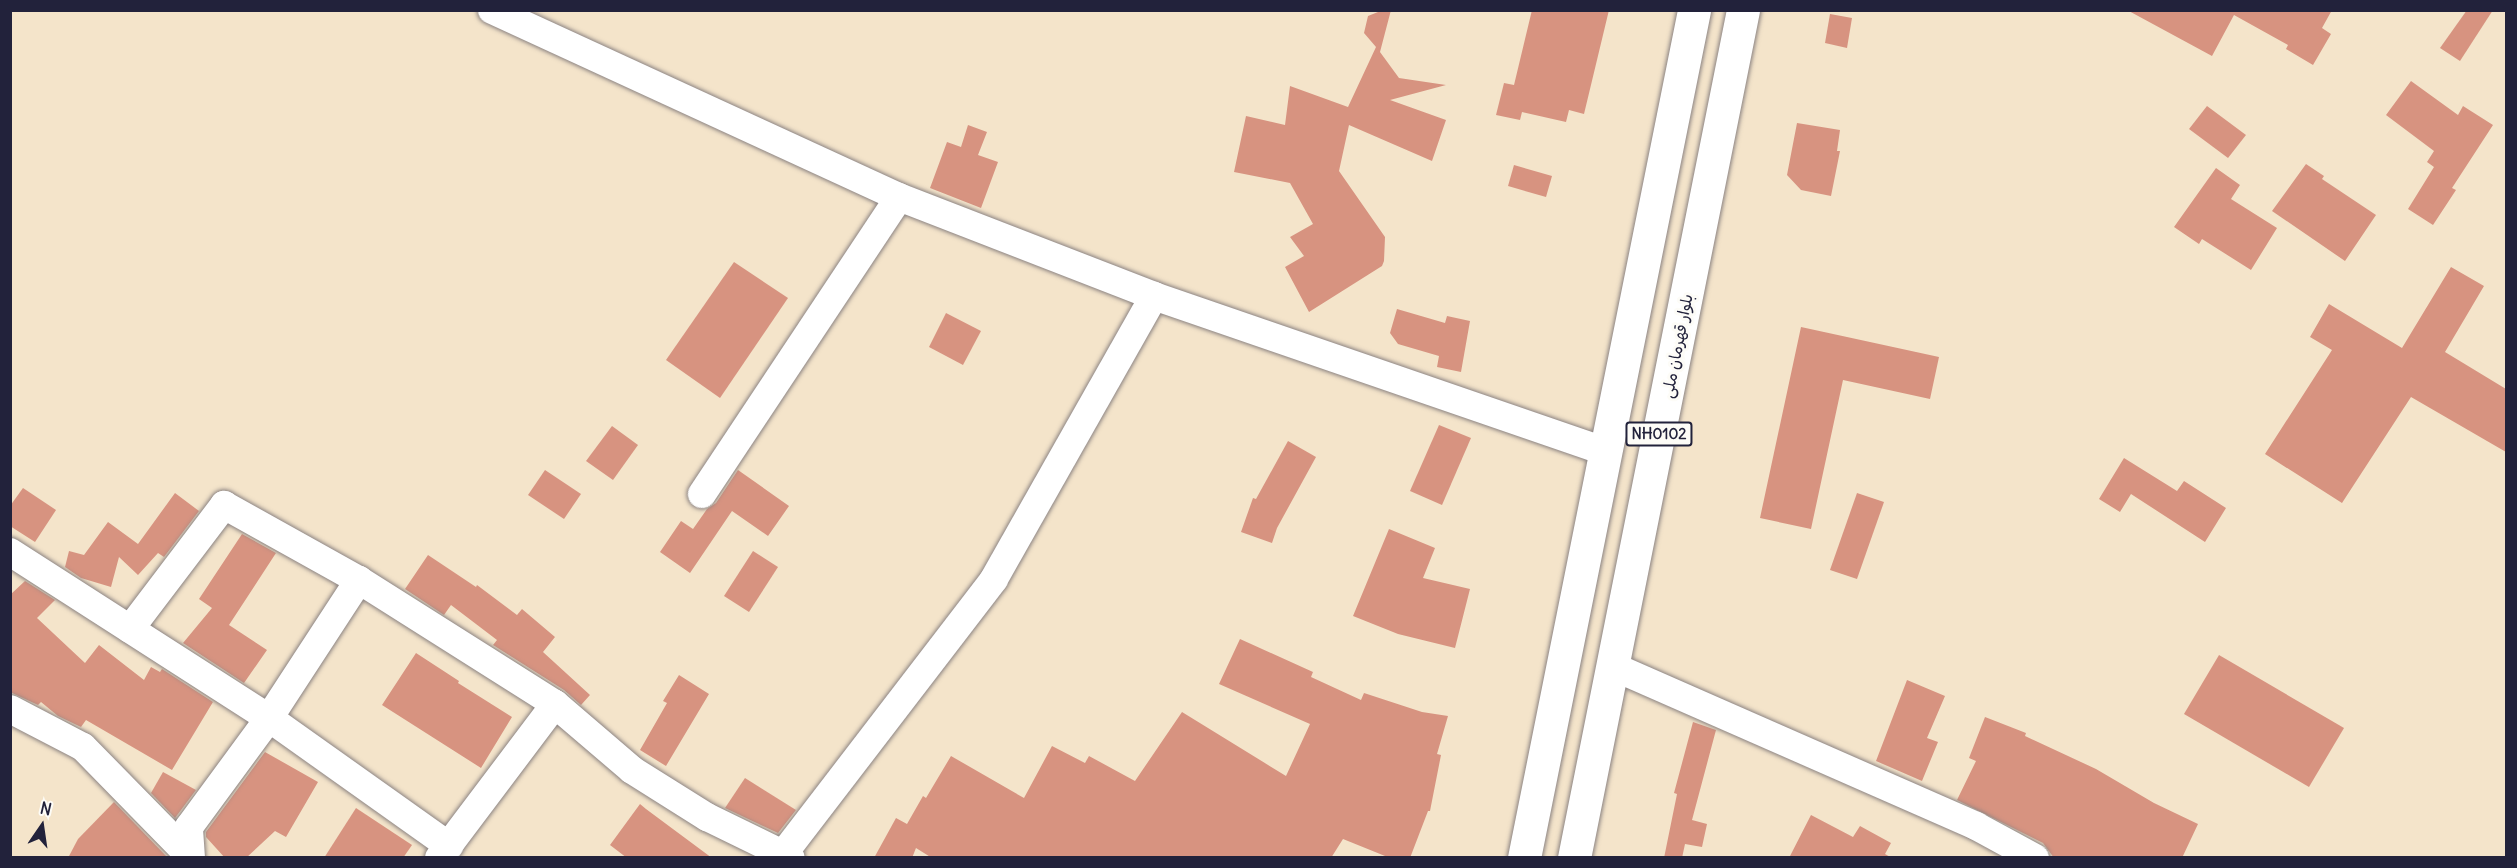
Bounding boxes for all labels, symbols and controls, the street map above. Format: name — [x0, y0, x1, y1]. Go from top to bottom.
street label: بلوار قهرمان ملی — [1657, 292, 1697, 400]
road number: NH0102 — [1624, 422, 1694, 446]
north arrow — [12, 796, 72, 856]
text: N — [38, 797, 54, 819]

